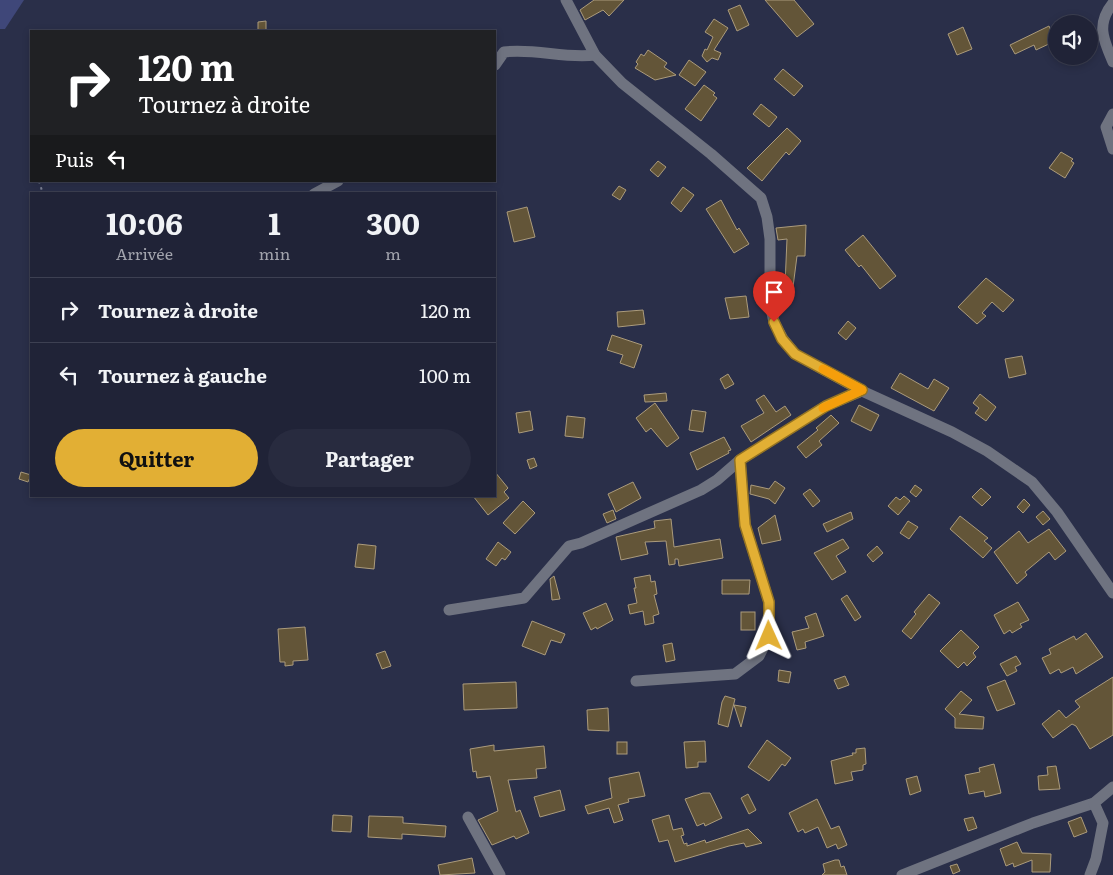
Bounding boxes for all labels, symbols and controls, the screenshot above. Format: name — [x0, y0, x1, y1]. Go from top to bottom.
map controls — [1048, 15, 1098, 65]
button: sound — [1048, 15, 1098, 65]
text: 120 m — [138, 40, 235, 92]
icon: right — [55, 50, 120, 115]
text: Tournez à droite — [138, 87, 310, 120]
text: Puis — [55, 145, 93, 173]
icon: left — [103, 145, 131, 173]
text: 10:06 — [106, 200, 183, 244]
text: 1 — [268, 200, 281, 244]
text: 300 — [366, 200, 420, 244]
text: Arrivée — [116, 241, 173, 265]
text: min — [259, 241, 290, 265]
text: m — [385, 241, 401, 265]
pin — [753, 271, 795, 322]
icon: arrive — [760, 278, 788, 306]
icon: right — [55, 296, 83, 324]
text: Tournez à droite — [98, 296, 258, 324]
text: 120 m — [420, 296, 471, 324]
icon: left — [55, 361, 83, 389]
text: Tournez à gauche — [98, 361, 267, 389]
text: 100 m — [419, 361, 471, 389]
button: Quitter — [55, 429, 258, 487]
button: Partager — [268, 429, 471, 487]
position arrow — [742, 609, 794, 661]

